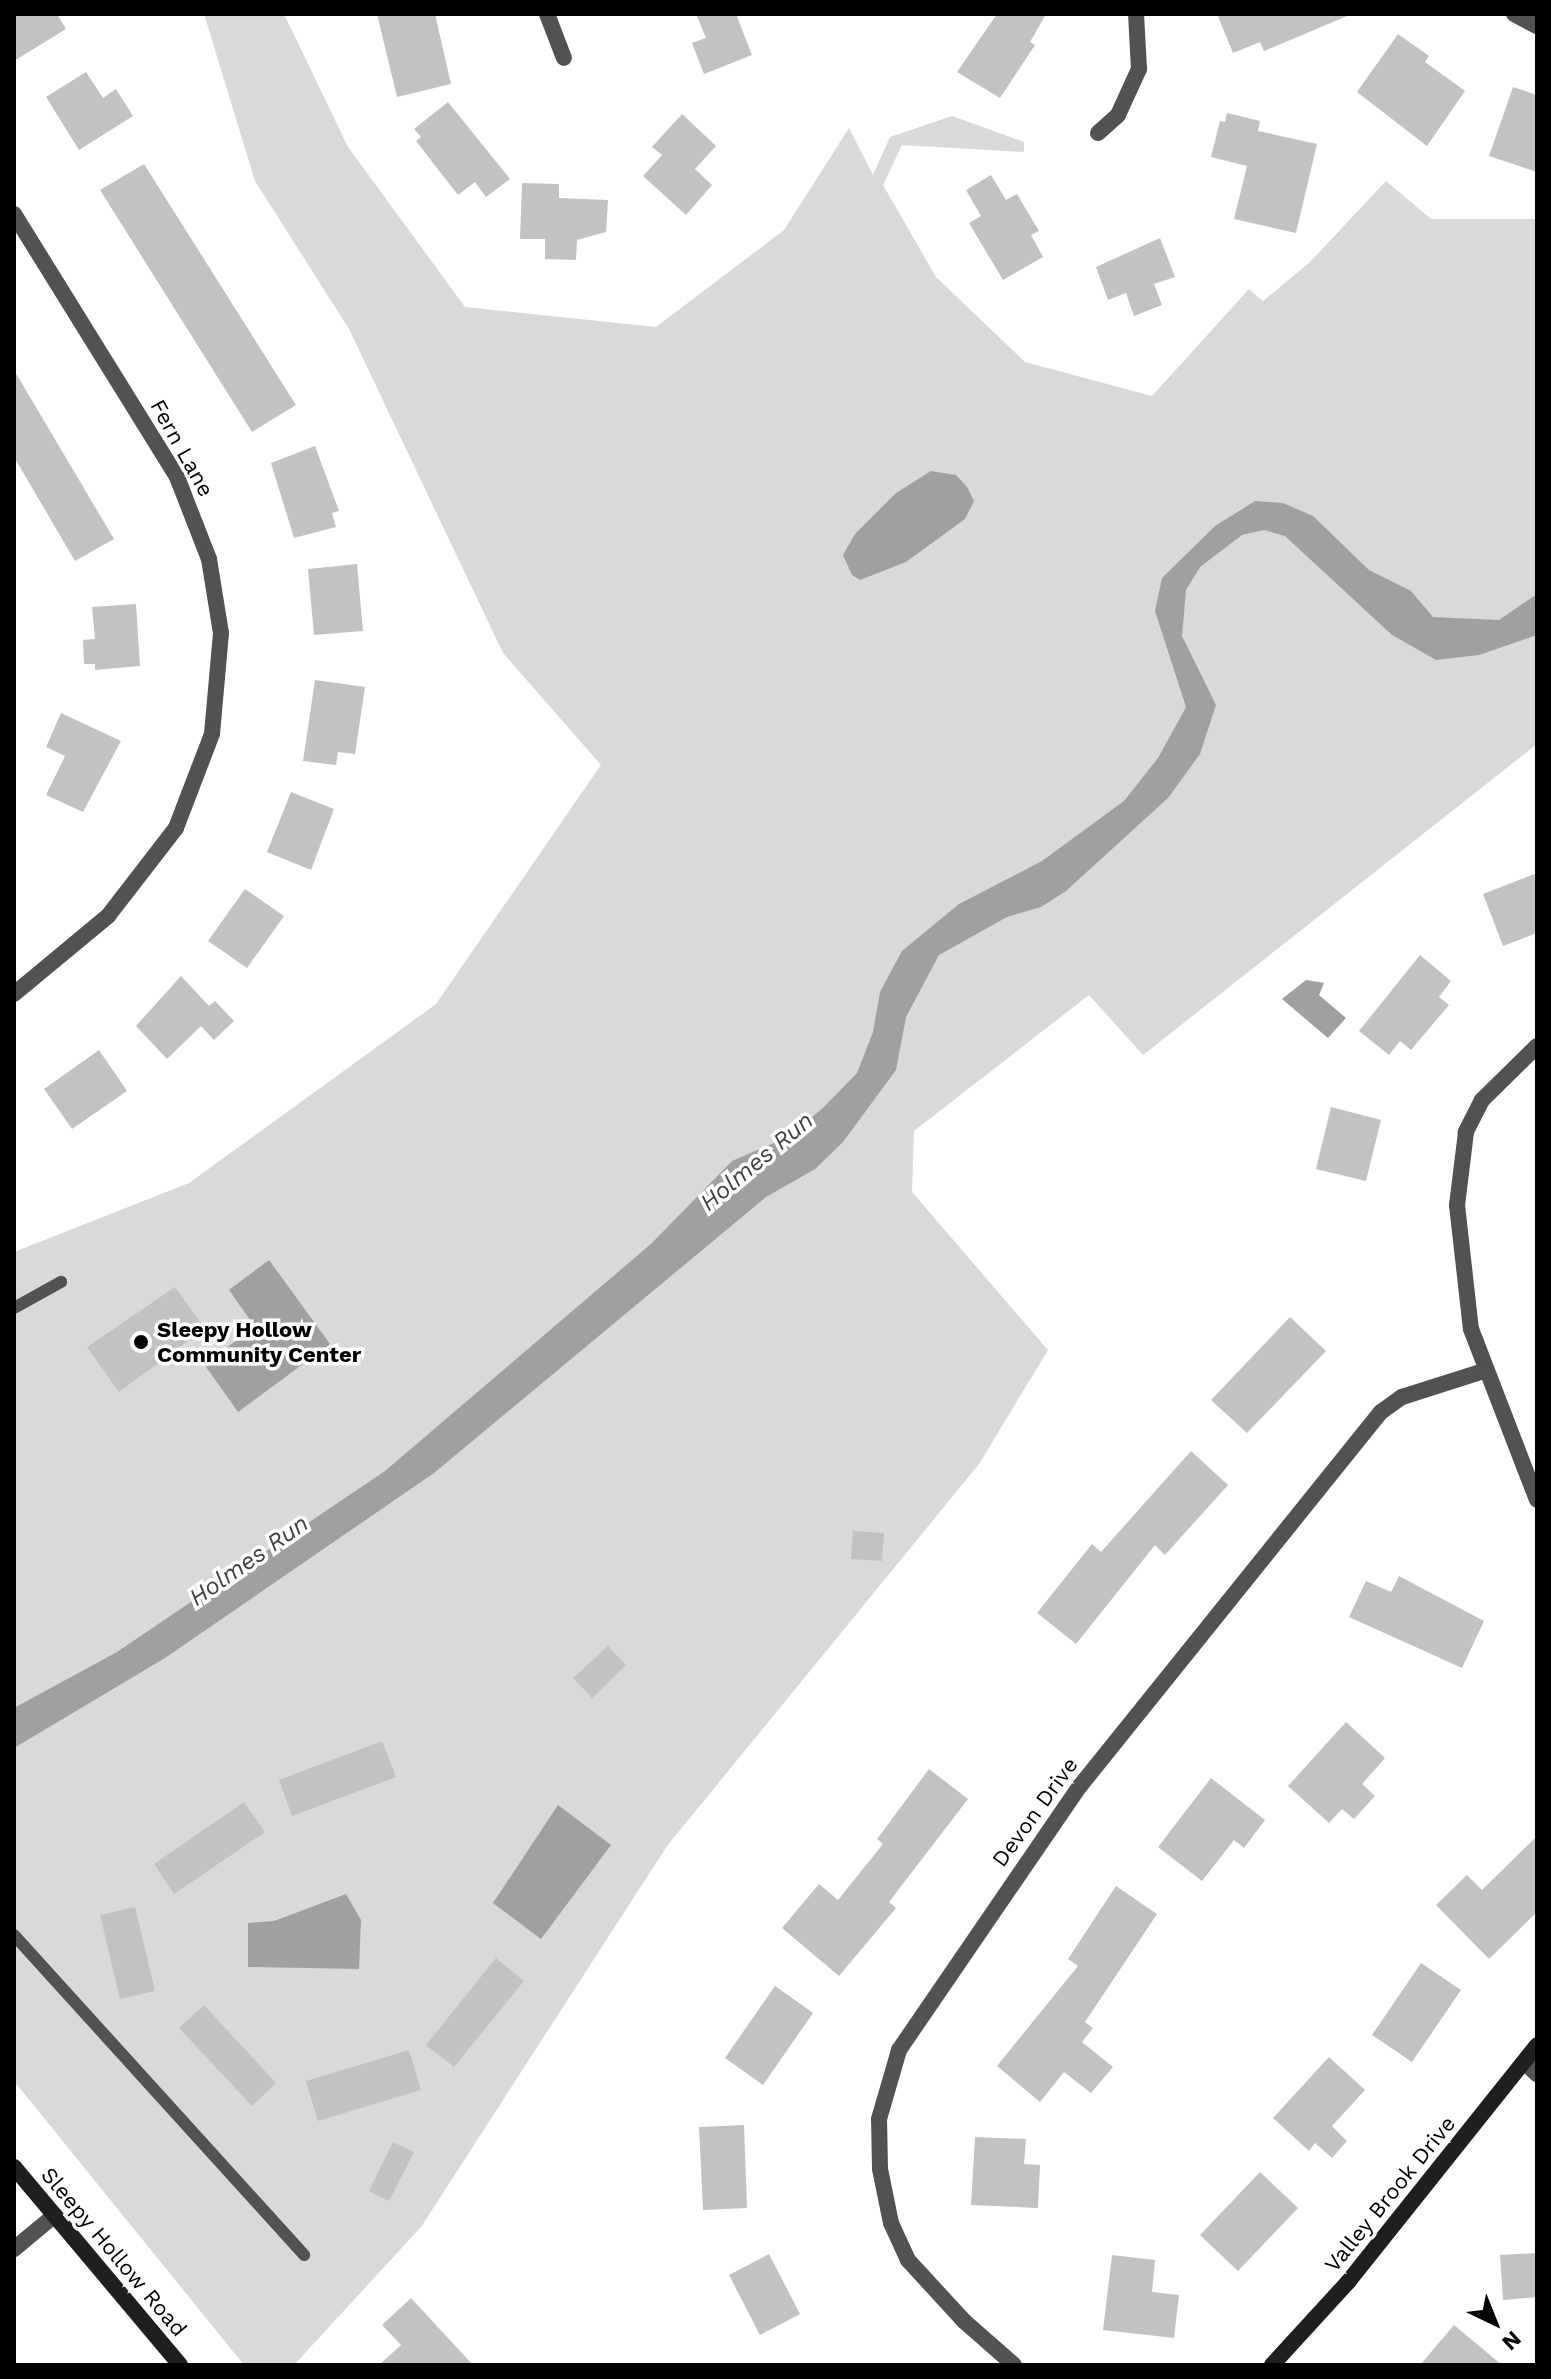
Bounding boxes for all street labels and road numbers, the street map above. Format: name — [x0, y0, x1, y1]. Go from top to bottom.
street label: Fern Lane — [145, 395, 219, 501]
street label: Devon Drive — [986, 1752, 1084, 1872]
street label: Valley Brook Drive — [1319, 2110, 1461, 2278]
street label: Sleepy Hollow Road — [35, 2162, 193, 2342]

